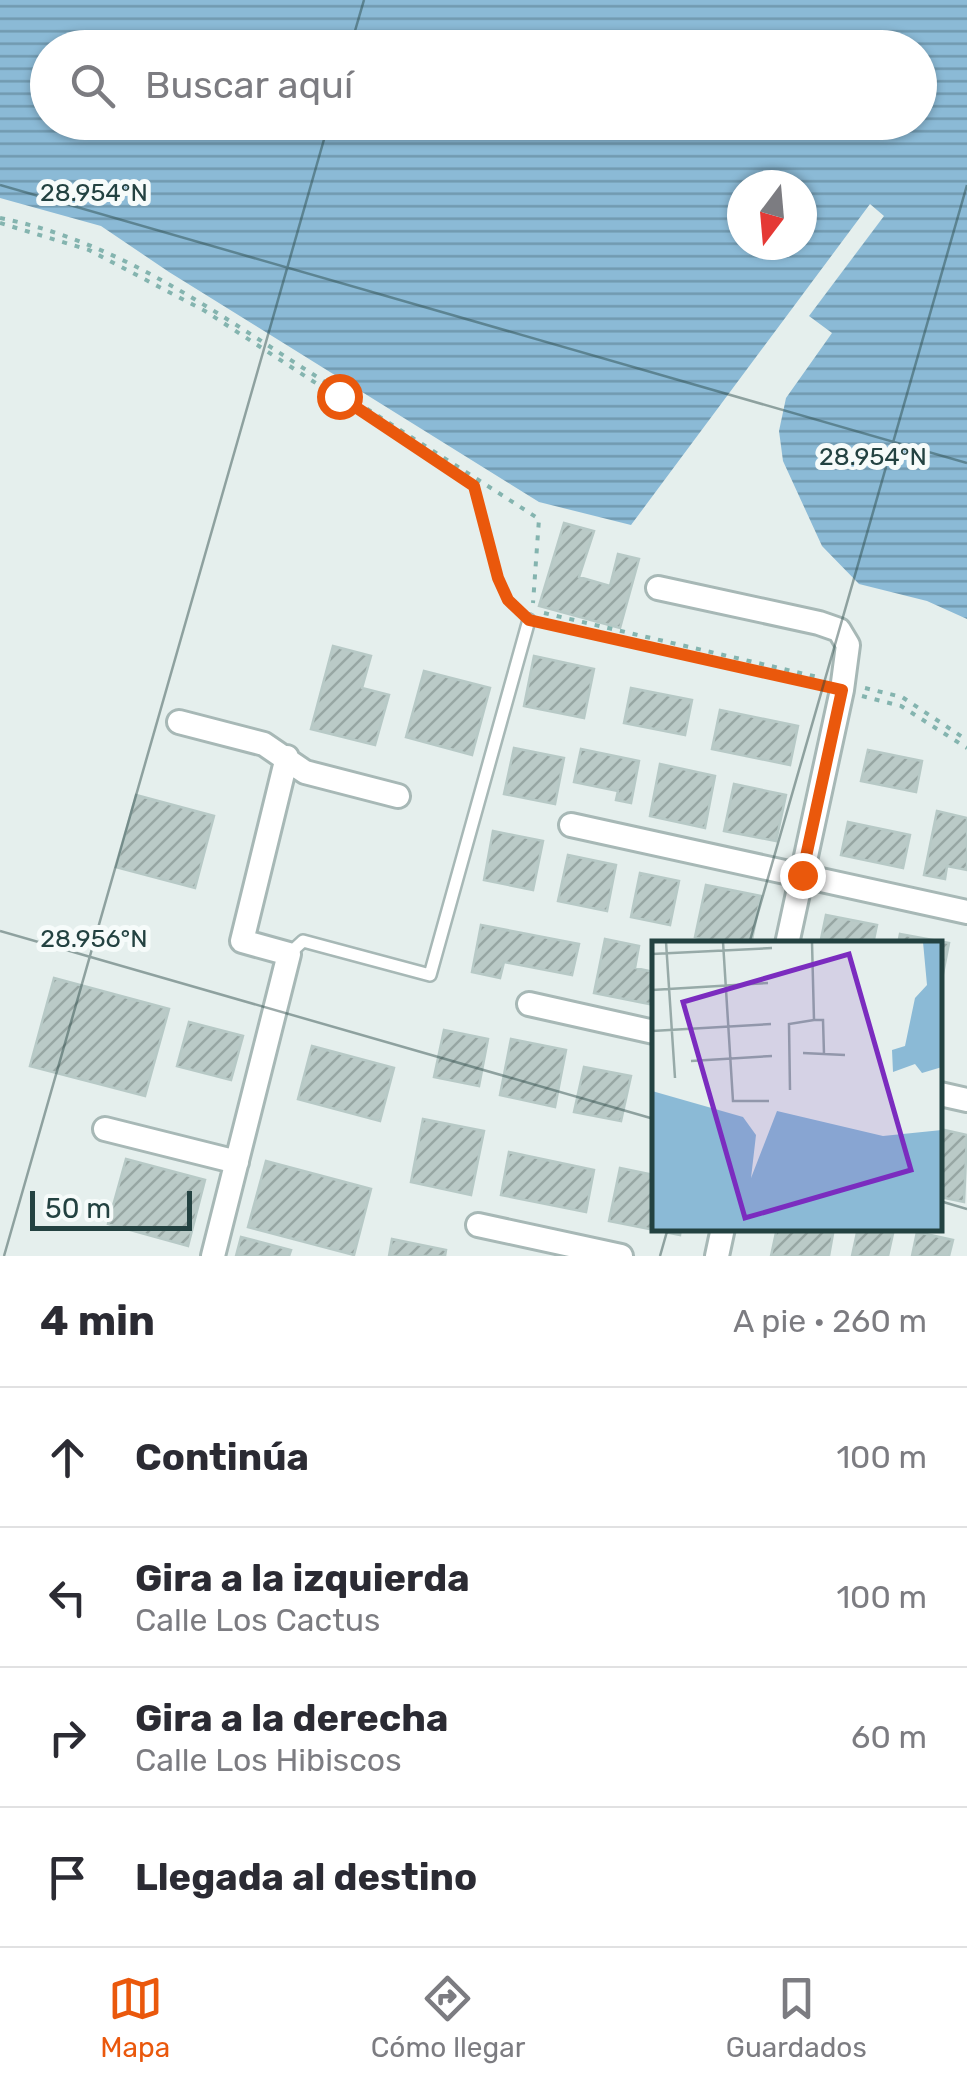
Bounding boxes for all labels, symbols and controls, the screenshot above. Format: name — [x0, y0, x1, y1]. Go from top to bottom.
search box — [30, 30, 937, 140]
icon: search — [65, 58, 120, 113]
text: Buscar aquí — [145, 62, 353, 108]
north arrow — [727, 170, 817, 260]
text: 28.954°N — [40, 178, 148, 207]
route start — [317, 374, 363, 420]
text: 28.954°N — [819, 442, 927, 471]
route end — [780, 853, 826, 899]
text: 28.956°N — [40, 924, 148, 953]
inset map — [652, 941, 942, 1231]
scale bar — [30, 1186, 192, 1230]
text: 50 m — [45, 1192, 111, 1225]
text: 4 min — [40, 1296, 155, 1346]
text: A pie · 260 m — [733, 1302, 927, 1340]
icon: ahead — [40, 1430, 95, 1485]
text: Continúa — [135, 1434, 309, 1480]
text: 100 m — [836, 1438, 927, 1476]
text: Gira a la izquierda — [135, 1555, 470, 1601]
icon: left — [40, 1570, 95, 1625]
text: 100 m — [836, 1578, 927, 1616]
text: Calle Los Cactus — [135, 1601, 380, 1639]
text: Gira a la derecha — [135, 1695, 448, 1741]
icon: right — [40, 1710, 95, 1765]
text: 60 m — [851, 1718, 927, 1756]
text: Calle Los Hibiscos — [135, 1741, 402, 1779]
icon: arrive — [40, 1850, 95, 1905]
text: Llegada al destino — [135, 1854, 477, 1900]
tab: Mapa — [100, 1971, 170, 2064]
tab: Cómo llegar — [371, 1971, 525, 2064]
tab: Guardados — [726, 1971, 867, 2064]

